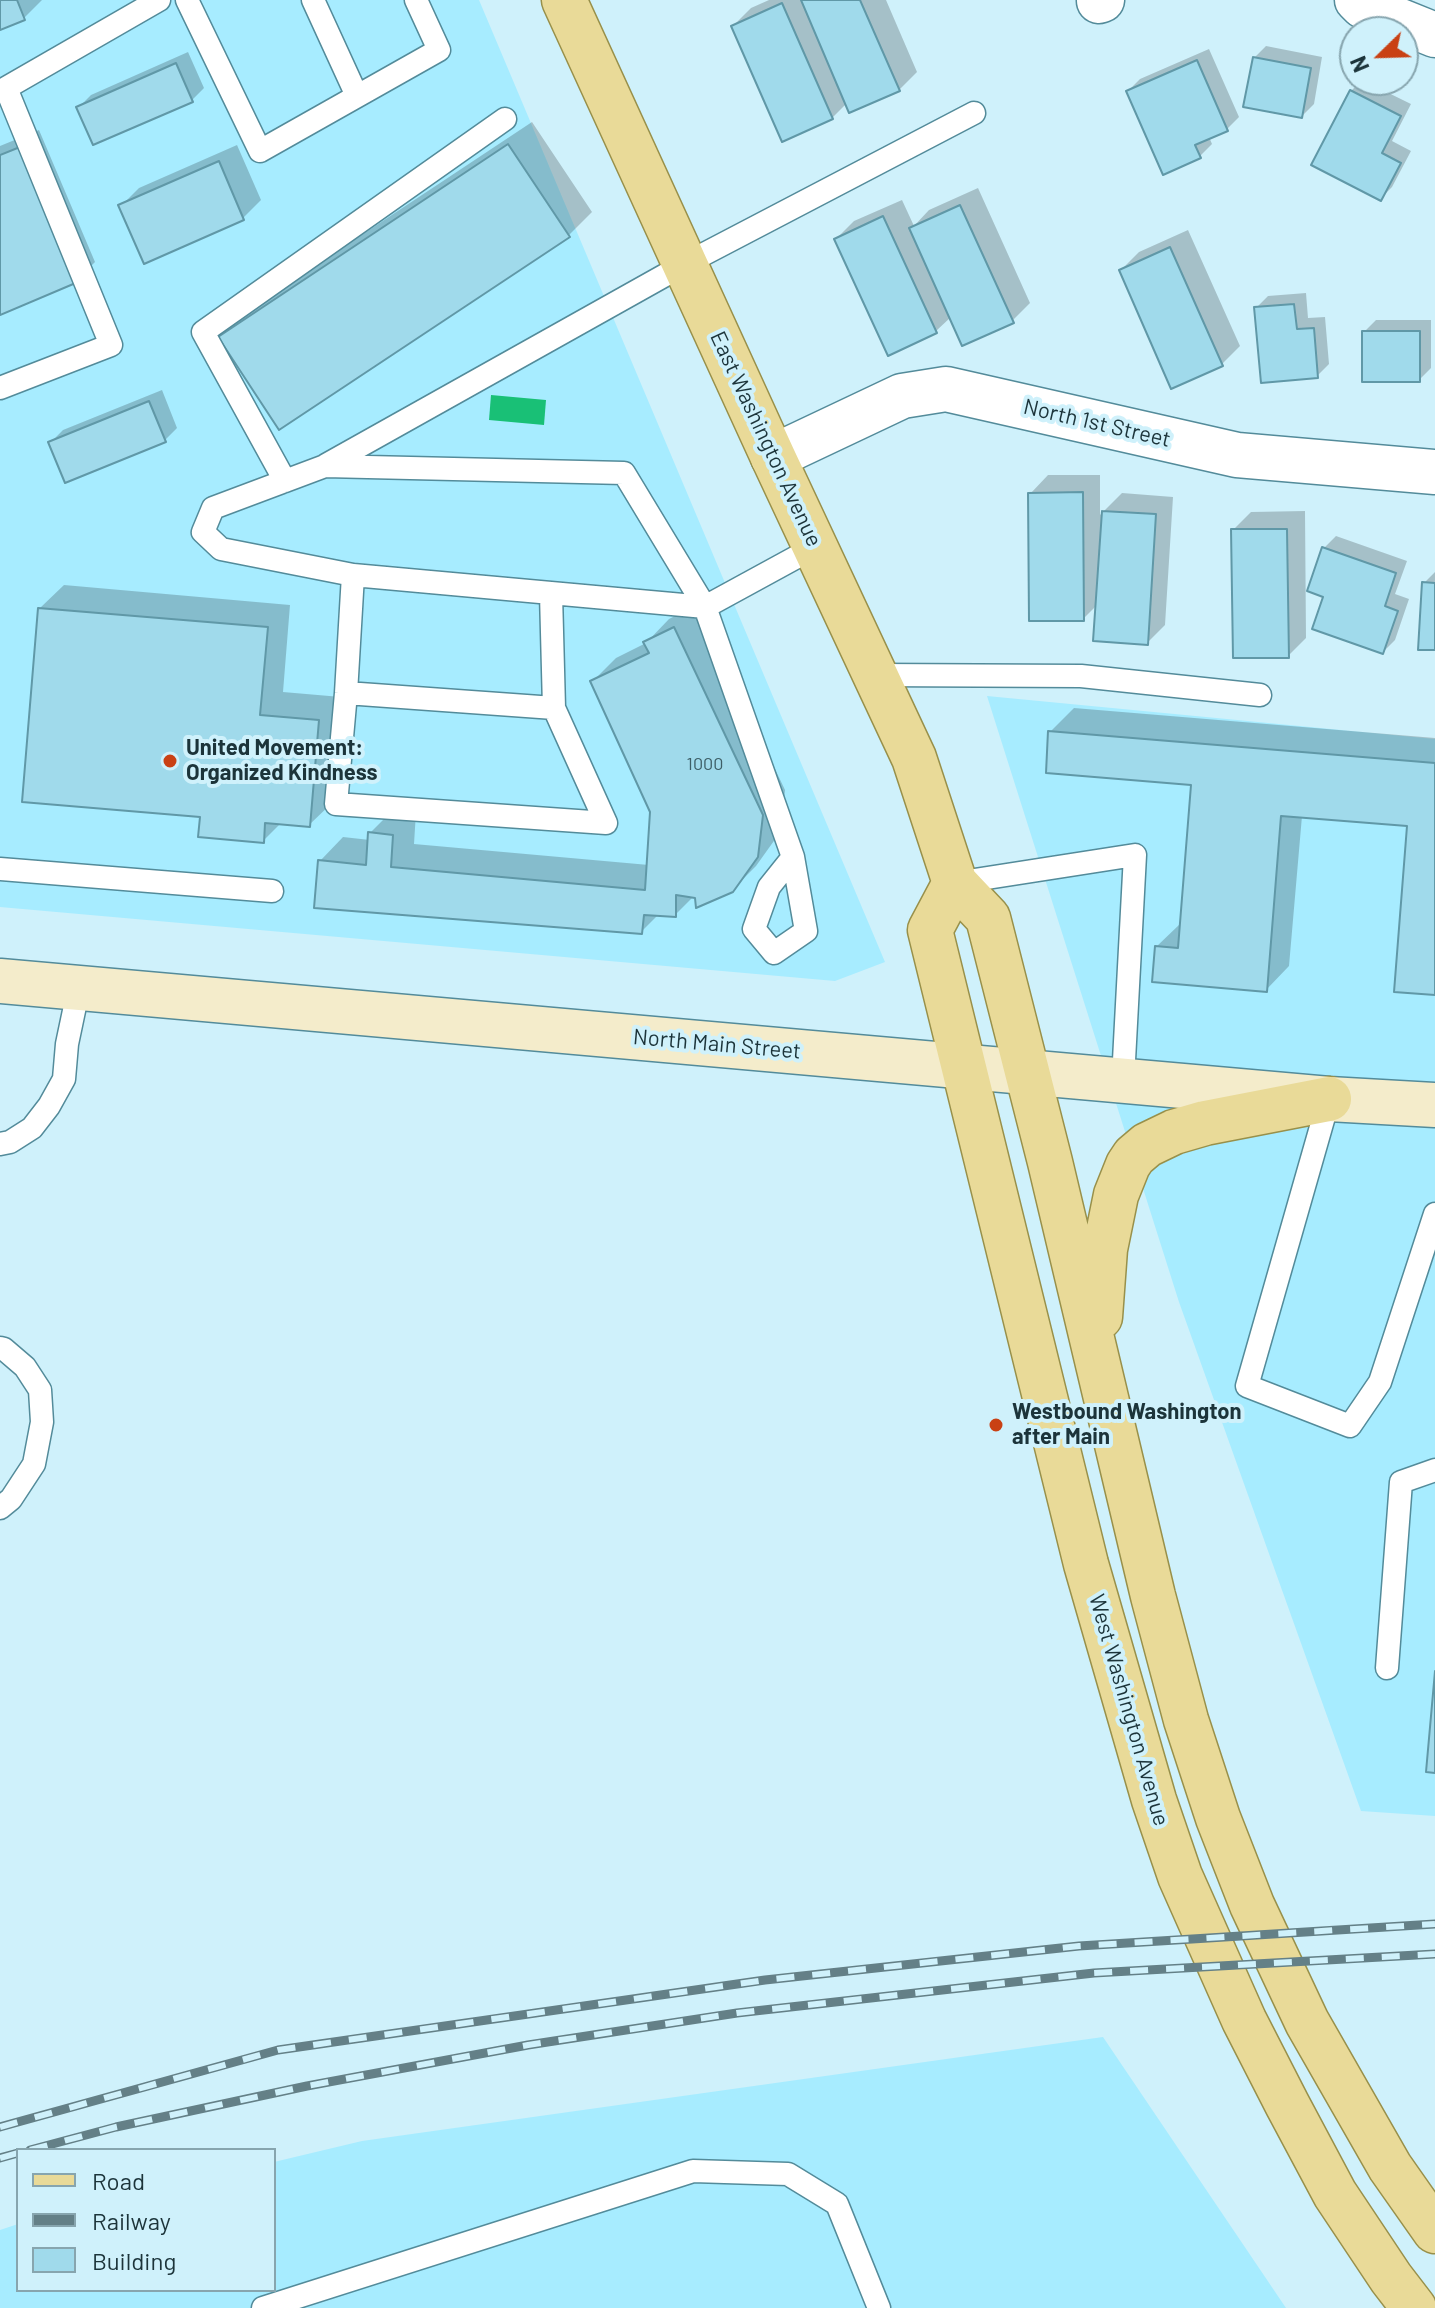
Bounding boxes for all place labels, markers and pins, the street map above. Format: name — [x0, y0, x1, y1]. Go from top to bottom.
place label: United Movement: Organized Kindness — [186, 735, 378, 786]
marker: United Movement: Organized Kindness — [161, 752, 179, 770]
place label: Westbound Washington after Main — [1012, 1399, 1242, 1450]
marker: Westbound Washington after Main — [987, 1416, 1005, 1434]

